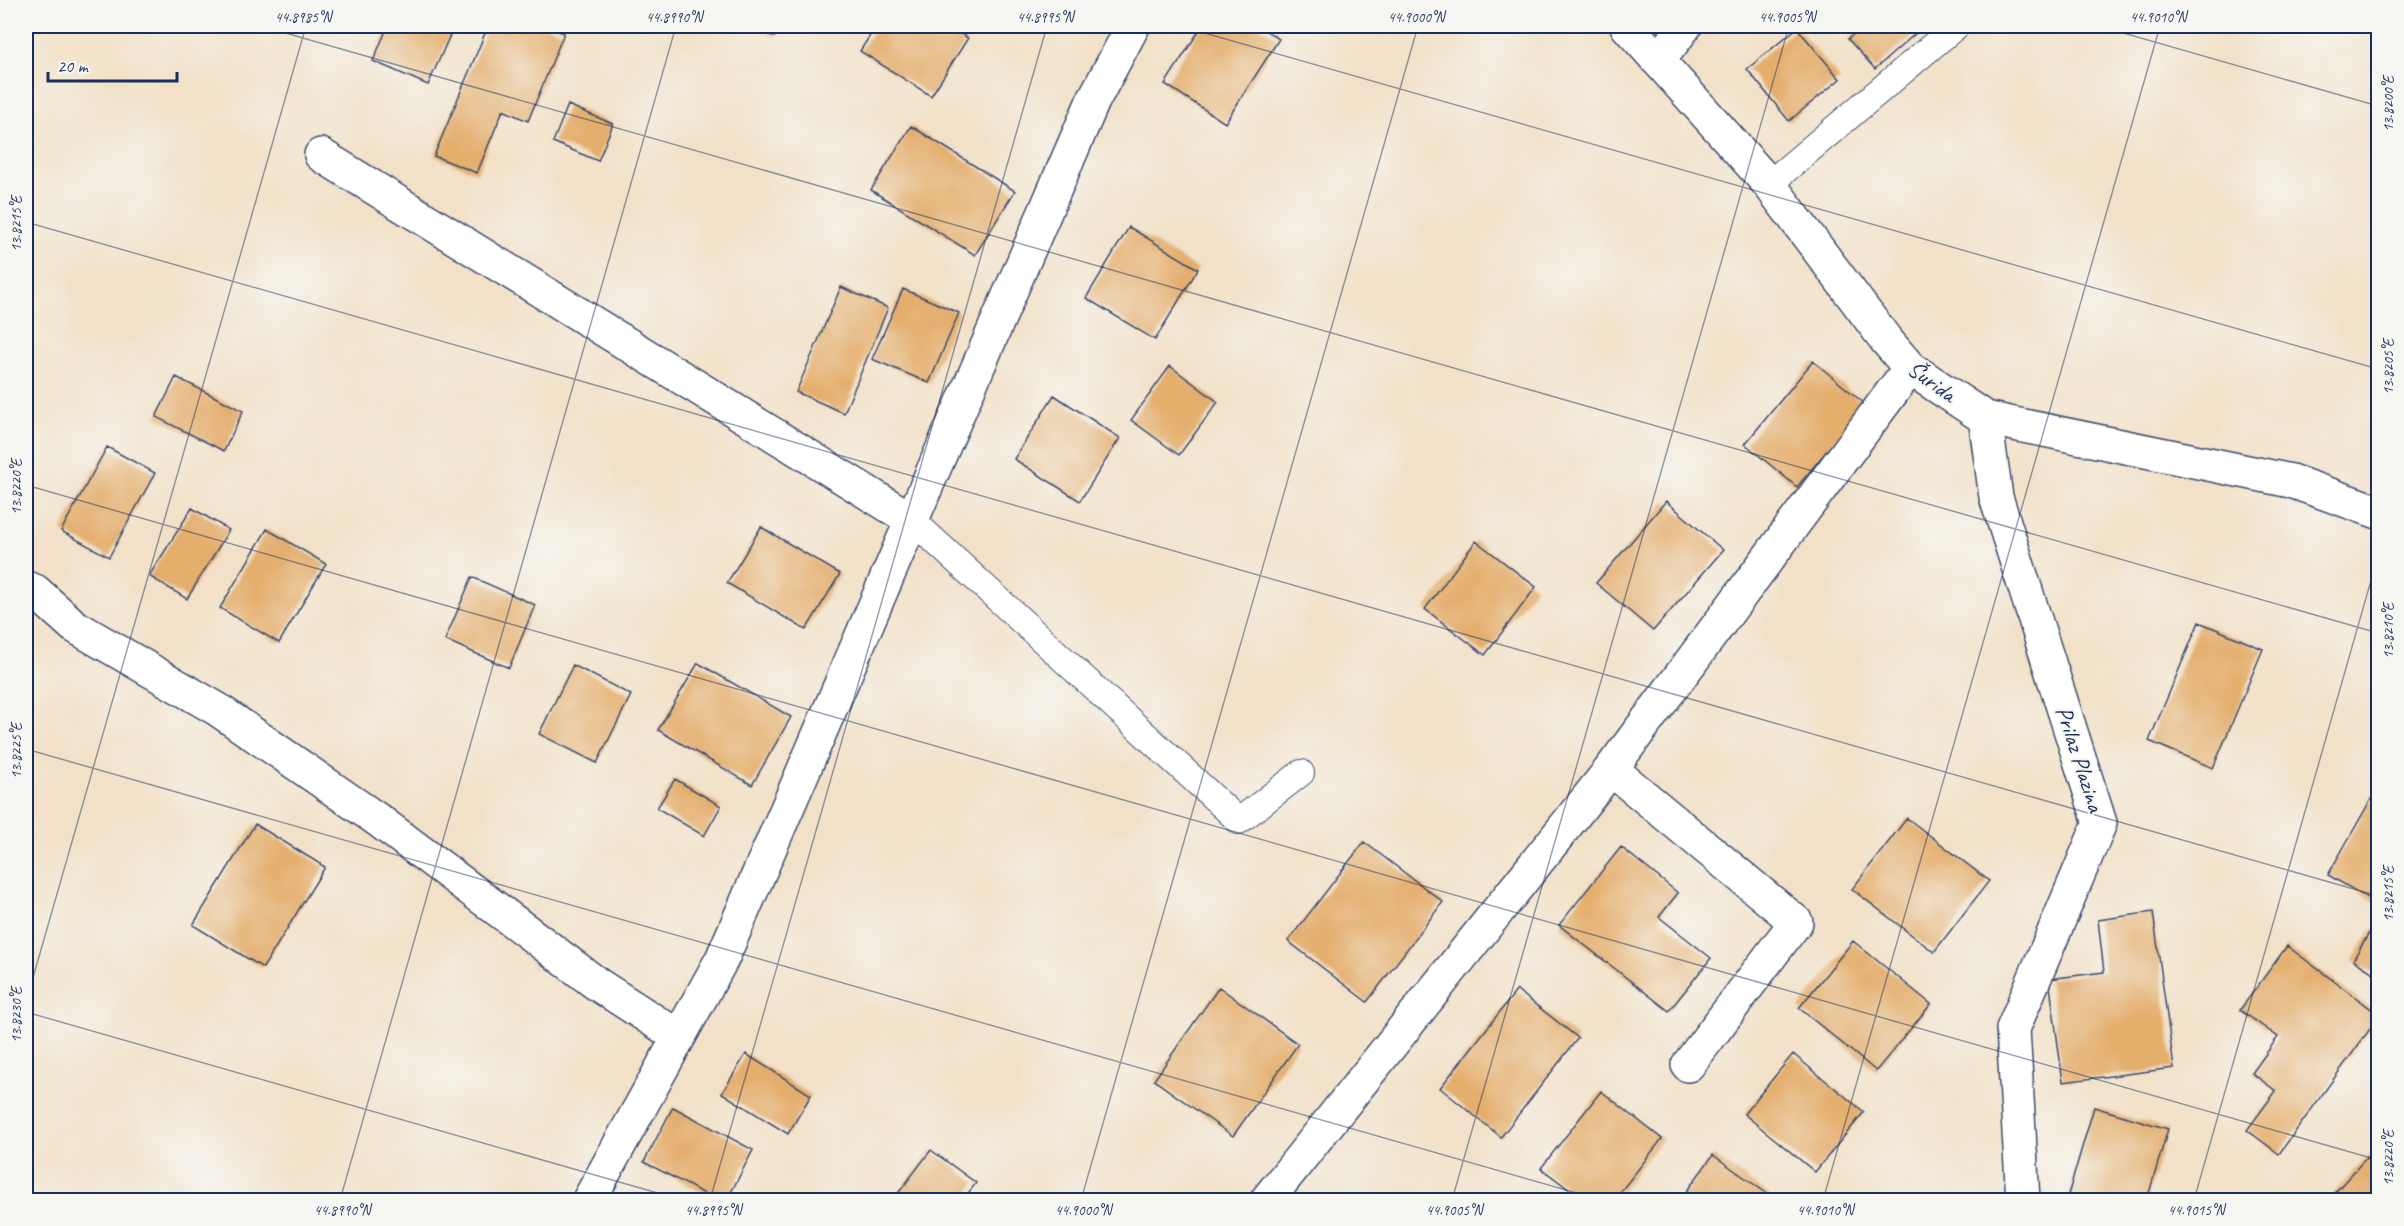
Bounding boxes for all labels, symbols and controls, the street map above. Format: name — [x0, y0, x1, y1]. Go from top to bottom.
text: 44.8985°N — [275, 8, 334, 27]
text: 44.8990°N — [646, 8, 705, 27]
text: 44.8995°N — [1017, 8, 1076, 27]
text: 44.9000°N — [1388, 8, 1447, 27]
text: 44.9005°N — [1759, 8, 1818, 27]
text: 44.9010°N — [2130, 8, 2189, 27]
scale bar — [48, 45, 177, 83]
text: 20 m — [57, 55, 90, 77]
text: 13.8200°E — [2379, 74, 2398, 132]
text: 13.8215°E — [7, 194, 26, 252]
text: 13.8205°E — [2379, 337, 2398, 395]
street label: Šurida — [1902, 353, 1964, 410]
text: 13.8220°E — [7, 457, 26, 515]
text: 13.8210°E — [2379, 601, 2398, 659]
street label: Prilaz Plazina — [2049, 702, 2112, 817]
text: 13.8225°E — [7, 721, 26, 779]
text: 13.8215°E — [2379, 864, 2398, 922]
text: 13.8230°E — [7, 985, 26, 1043]
text: 13.8220°E — [2379, 1128, 2398, 1186]
text: 44.8990°N — [314, 1201, 373, 1220]
text: 44.8995°N — [685, 1201, 744, 1220]
text: 44.9000°N — [1055, 1201, 1114, 1220]
text: 44.9005°N — [1426, 1201, 1485, 1220]
text: 44.9010°N — [1797, 1201, 1856, 1220]
text: 44.9015°N — [2168, 1201, 2227, 1220]

